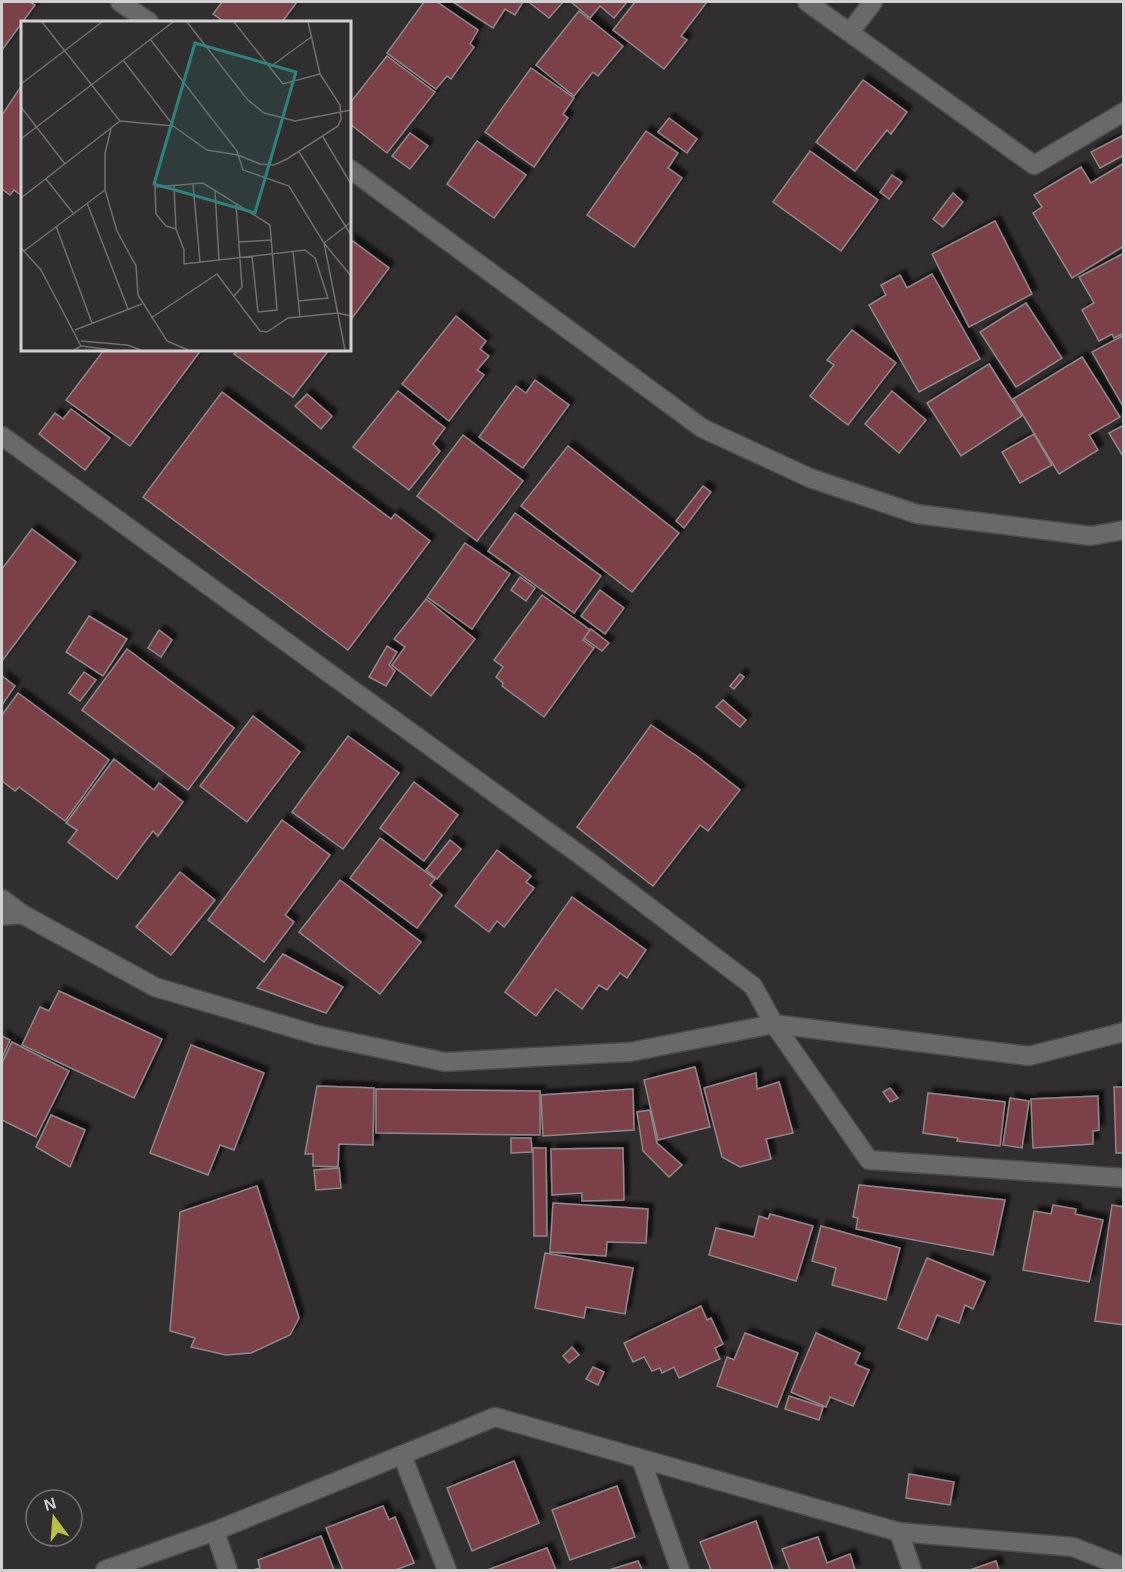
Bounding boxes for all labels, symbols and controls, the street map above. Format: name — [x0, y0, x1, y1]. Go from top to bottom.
inset map — [21, 21, 351, 351]
north arrow — [24, 1488, 84, 1548]
text: N — [42, 1494, 58, 1514]

